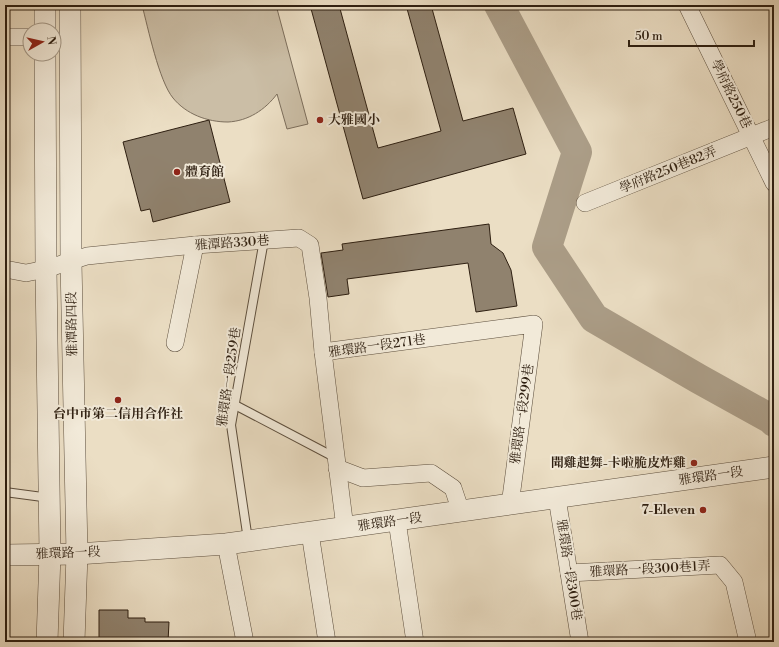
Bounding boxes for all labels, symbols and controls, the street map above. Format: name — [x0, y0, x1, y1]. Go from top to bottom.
north arrow — [22, 22, 62, 62]
scale bar — [629, 22, 754, 48]
text: 50 m — [635, 29, 663, 44]
text: N — [43, 35, 58, 46]
street label: 學府路250巷 — [707, 57, 755, 131]
place label: 大雅國小 — [328, 112, 380, 128]
marker: 大雅國小 — [315, 115, 325, 125]
street label: 學府路250巷82弄 — [617, 143, 719, 197]
place label: 體育館 — [185, 164, 224, 180]
marker: 體育館 — [172, 167, 182, 177]
street label: 雅潭路330巷 — [194, 232, 270, 254]
street label: 雅潭路四段 — [63, 291, 81, 357]
street label: 雅環路一段259巷 — [214, 326, 244, 428]
street label: 雅環路一段271巷 — [327, 331, 427, 361]
street label: 雅環路一段299巷 — [507, 363, 537, 465]
marker: 台中市第二信用合作社 — [113, 395, 123, 405]
place label: 台中市第二信用合作社 — [53, 406, 183, 422]
place label: 聞雞起舞-卡啦脆皮炸雞 — [551, 455, 686, 471]
marker: 聞雞起舞-卡啦脆皮炸雞 — [689, 458, 699, 468]
street label: 雅環路一段 — [678, 464, 744, 488]
place label: 7-Eleven — [641, 502, 695, 518]
marker: 7-Eleven — [698, 505, 708, 515]
street label: 雅環路一段 — [357, 510, 423, 534]
street label: 雅環路一段300巷 — [553, 518, 585, 622]
street label: 雅環路一段 — [35, 544, 101, 562]
street label: 雅環路一段300巷1弄 — [589, 558, 711, 580]

